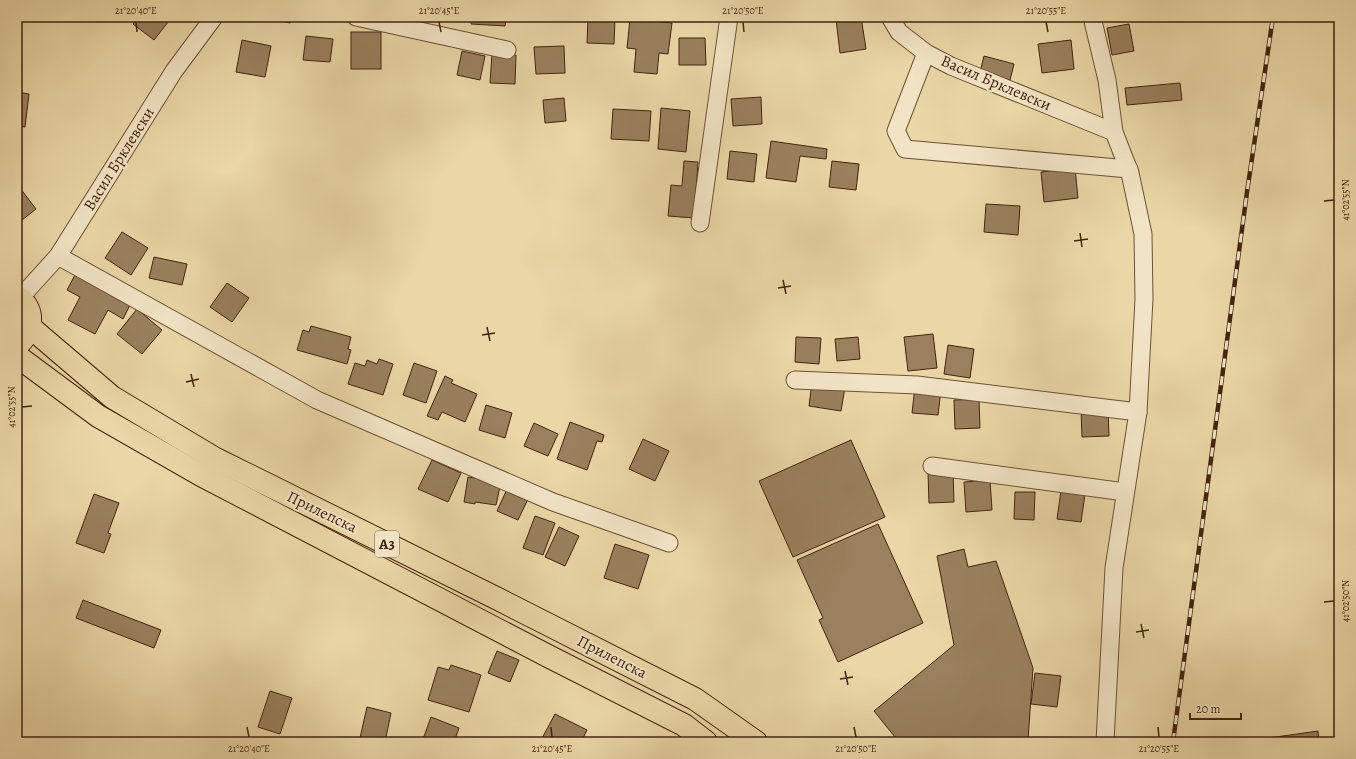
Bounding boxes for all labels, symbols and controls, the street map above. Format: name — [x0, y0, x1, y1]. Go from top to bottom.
text: 21°20'40"E — [115, 4, 157, 17]
text: 21°20'45"E — [419, 4, 459, 17]
text: 21°20'50"E — [722, 4, 764, 17]
text: 21°20'55"E — [1026, 4, 1066, 17]
street label: Васил Брклевски — [937, 50, 1055, 116]
street label: Васил Брклевски — [78, 103, 160, 215]
text: 41°02'55"N — [1339, 179, 1352, 221]
text: 41°02'55"N — [5, 386, 18, 428]
street label: Прилепска — [283, 486, 361, 539]
road number: A3 — [375, 531, 399, 557]
text: 41°02'50"N — [1339, 580, 1352, 622]
street label: Прилепска — [573, 630, 651, 684]
scale bar — [1190, 695, 1241, 721]
text: 20 m — [1196, 701, 1220, 717]
text: 21°20'40"E — [228, 742, 270, 755]
text: 21°20'45"E — [532, 742, 572, 755]
text: 21°20'50"E — [835, 742, 877, 755]
text: 21°20'55"E — [1139, 742, 1179, 755]

